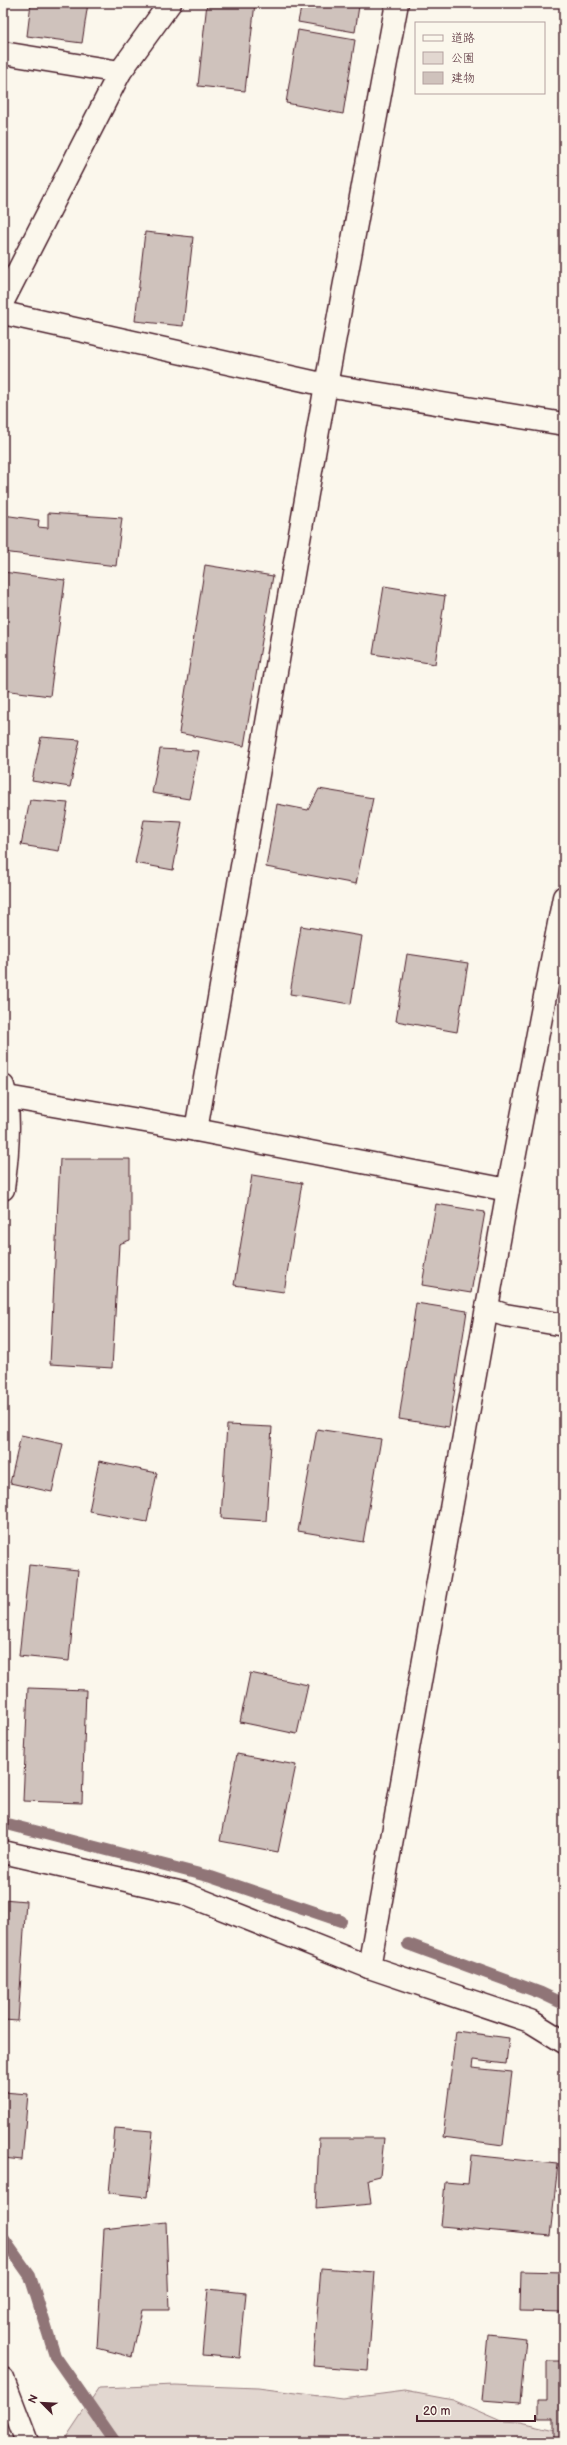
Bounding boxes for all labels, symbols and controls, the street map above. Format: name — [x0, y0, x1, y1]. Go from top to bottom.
legend — [415, 22, 545, 94]
text: 道路 — [451, 31, 475, 46]
text: 公園 — [451, 51, 475, 66]
text: 建物 — [451, 71, 475, 86]
north arrow — [22, 2383, 62, 2423]
text: N — [26, 2393, 41, 2406]
scale bar — [417, 2397, 535, 2423]
text: 20 m — [423, 2404, 450, 2419]

